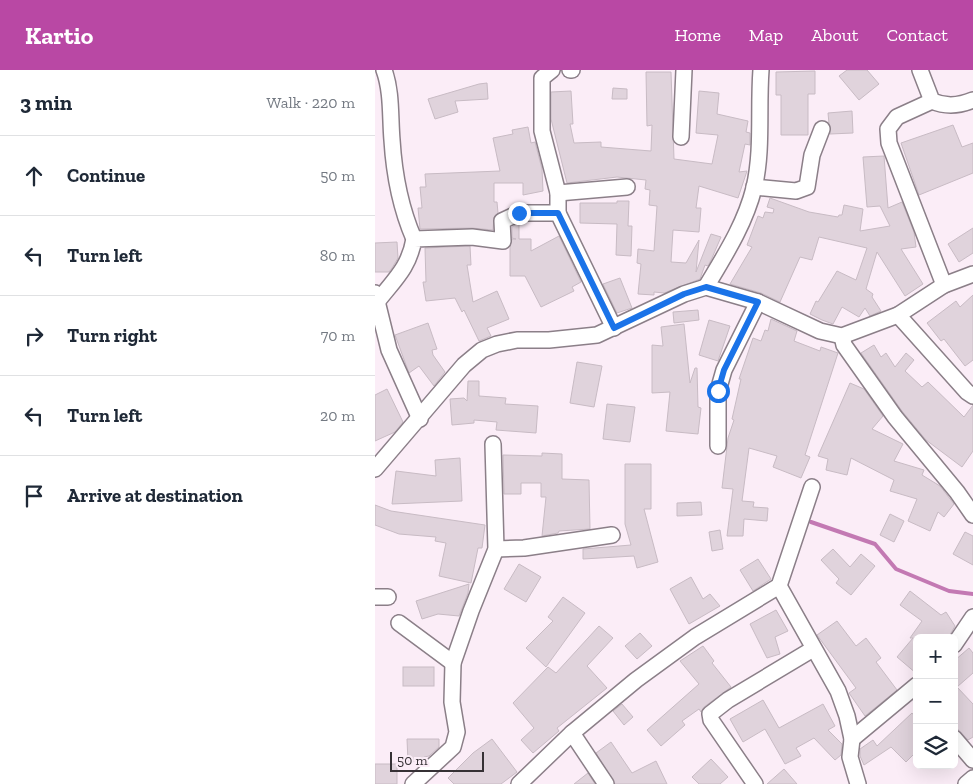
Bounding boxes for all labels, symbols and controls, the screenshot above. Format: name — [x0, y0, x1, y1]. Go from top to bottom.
text: Kartio — [25, 21, 93, 50]
text: Home — [674, 24, 721, 46]
text: Map — [749, 24, 783, 46]
text: About — [811, 24, 858, 46]
text: Contact — [886, 24, 948, 46]
text: 3 min — [20, 90, 72, 115]
text: Walk · 220 m — [267, 93, 355, 112]
icon: ahead — [20, 162, 48, 190]
text: Continue — [67, 164, 145, 187]
text: 50 m — [320, 166, 355, 185]
route end — [508, 202, 531, 225]
icon: left — [20, 242, 48, 270]
text: Turn left — [67, 244, 142, 267]
text: 80 m — [320, 246, 355, 265]
icon: right — [20, 322, 48, 350]
text: Turn right — [67, 324, 157, 347]
text: 70 m — [321, 326, 355, 345]
route start — [707, 380, 730, 403]
icon: left — [20, 402, 48, 430]
text: Turn left — [67, 404, 142, 427]
text: 20 m — [320, 406, 355, 425]
icon: arrive — [20, 482, 48, 510]
text: Arrive at destination — [67, 484, 243, 507]
map controls — [913, 634, 958, 769]
button: + — [913, 634, 958, 679]
button: − — [913, 679, 958, 724]
button: layers — [913, 724, 958, 769]
scale bar — [390, 749, 484, 772]
text: 50 m — [397, 752, 428, 769]

